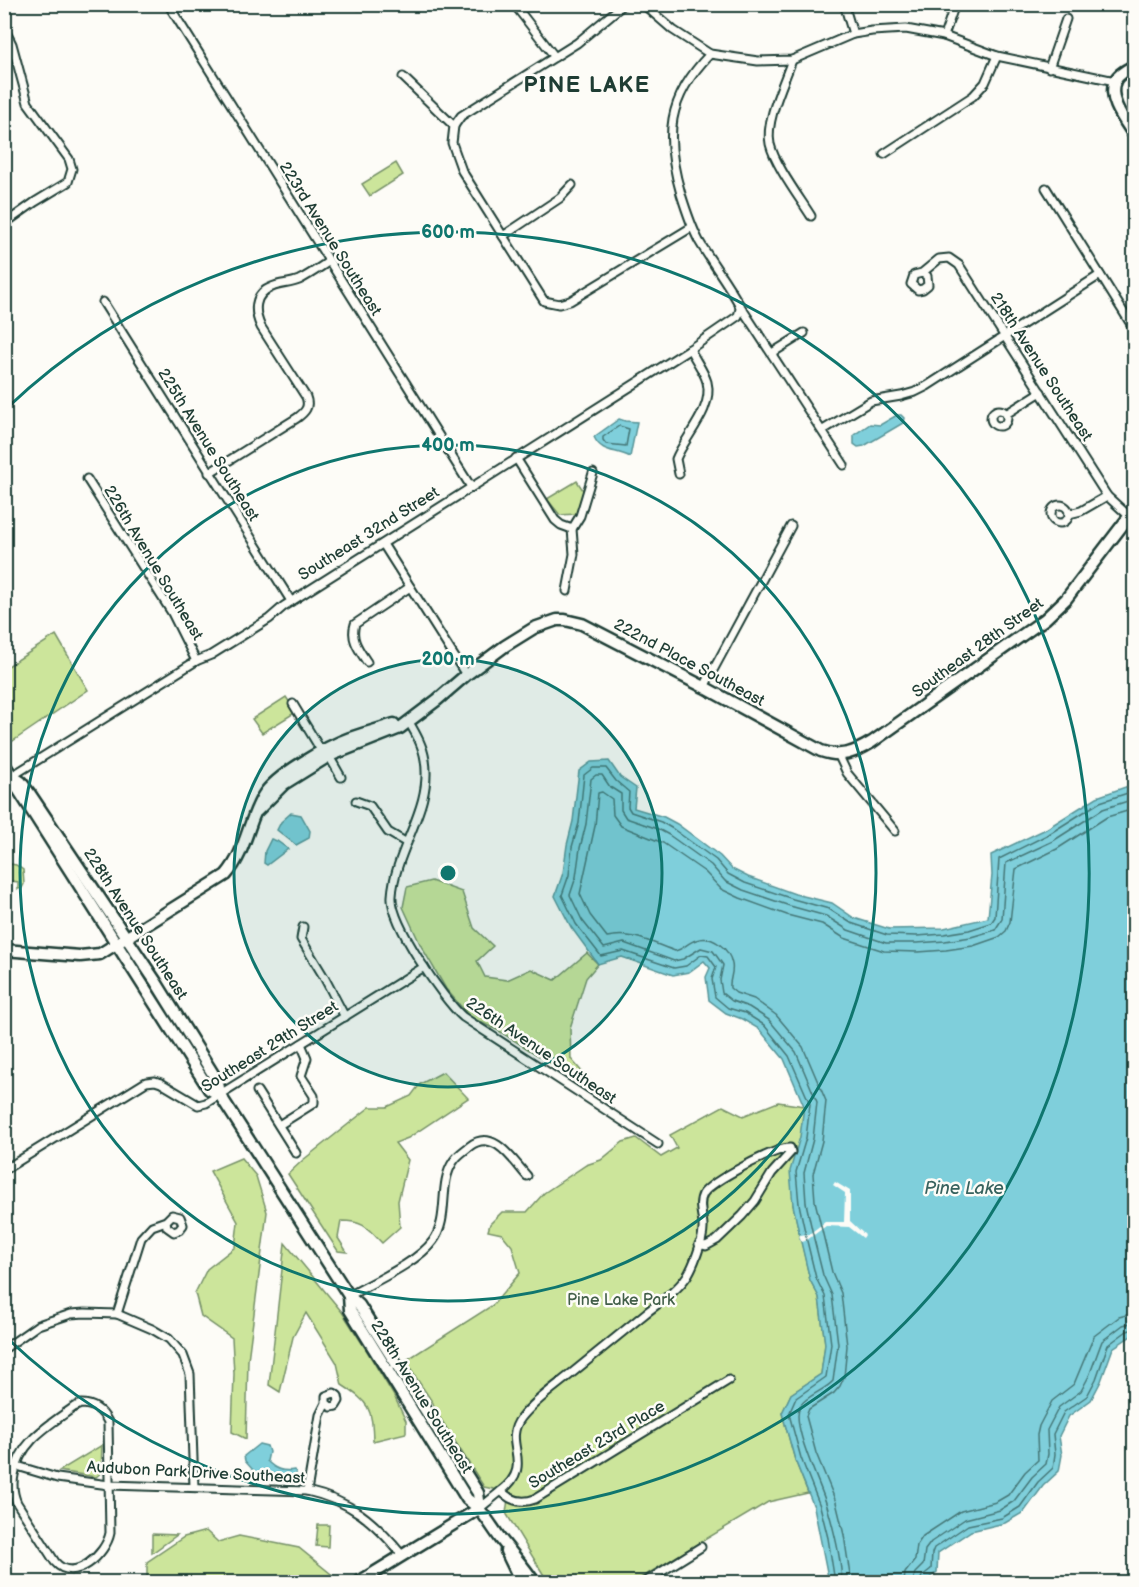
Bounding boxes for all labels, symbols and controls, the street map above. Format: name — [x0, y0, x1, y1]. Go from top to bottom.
district label: PINE LAKE — [524, 72, 650, 99]
street label: 223rd Avenue Southeast — [275, 159, 385, 319]
text: 600 m — [421, 222, 475, 243]
street label: 218th Avenue Southeast — [986, 289, 1096, 445]
street label: 225th Avenue Southeast — [153, 365, 263, 525]
text: 400 m — [421, 435, 475, 456]
street label: 226th Avenue Southeast — [99, 482, 207, 644]
street label: Southeast 32nd Street — [295, 483, 443, 585]
street label: Southeast 28th Street — [909, 594, 1047, 702]
street label: 222nd Place Southeast — [610, 615, 768, 711]
text: 200 m — [421, 649, 475, 670]
street label: 228th Avenue Southeast — [79, 845, 191, 1003]
centre of rings — [438, 863, 458, 883]
street label: 226th Avenue Southeast — [462, 994, 620, 1108]
street label: Southeast 29th Street — [198, 997, 342, 1097]
water label: Pine Lake — [924, 1178, 1004, 1199]
park label: Pine Lake Park — [567, 1291, 675, 1310]
street label: 228th Avenue Southeast — [366, 1317, 476, 1477]
street label: Southeast 23rd Place — [525, 1397, 669, 1493]
street label: Audubon Park Drive Southeast — [86, 1458, 306, 1488]

